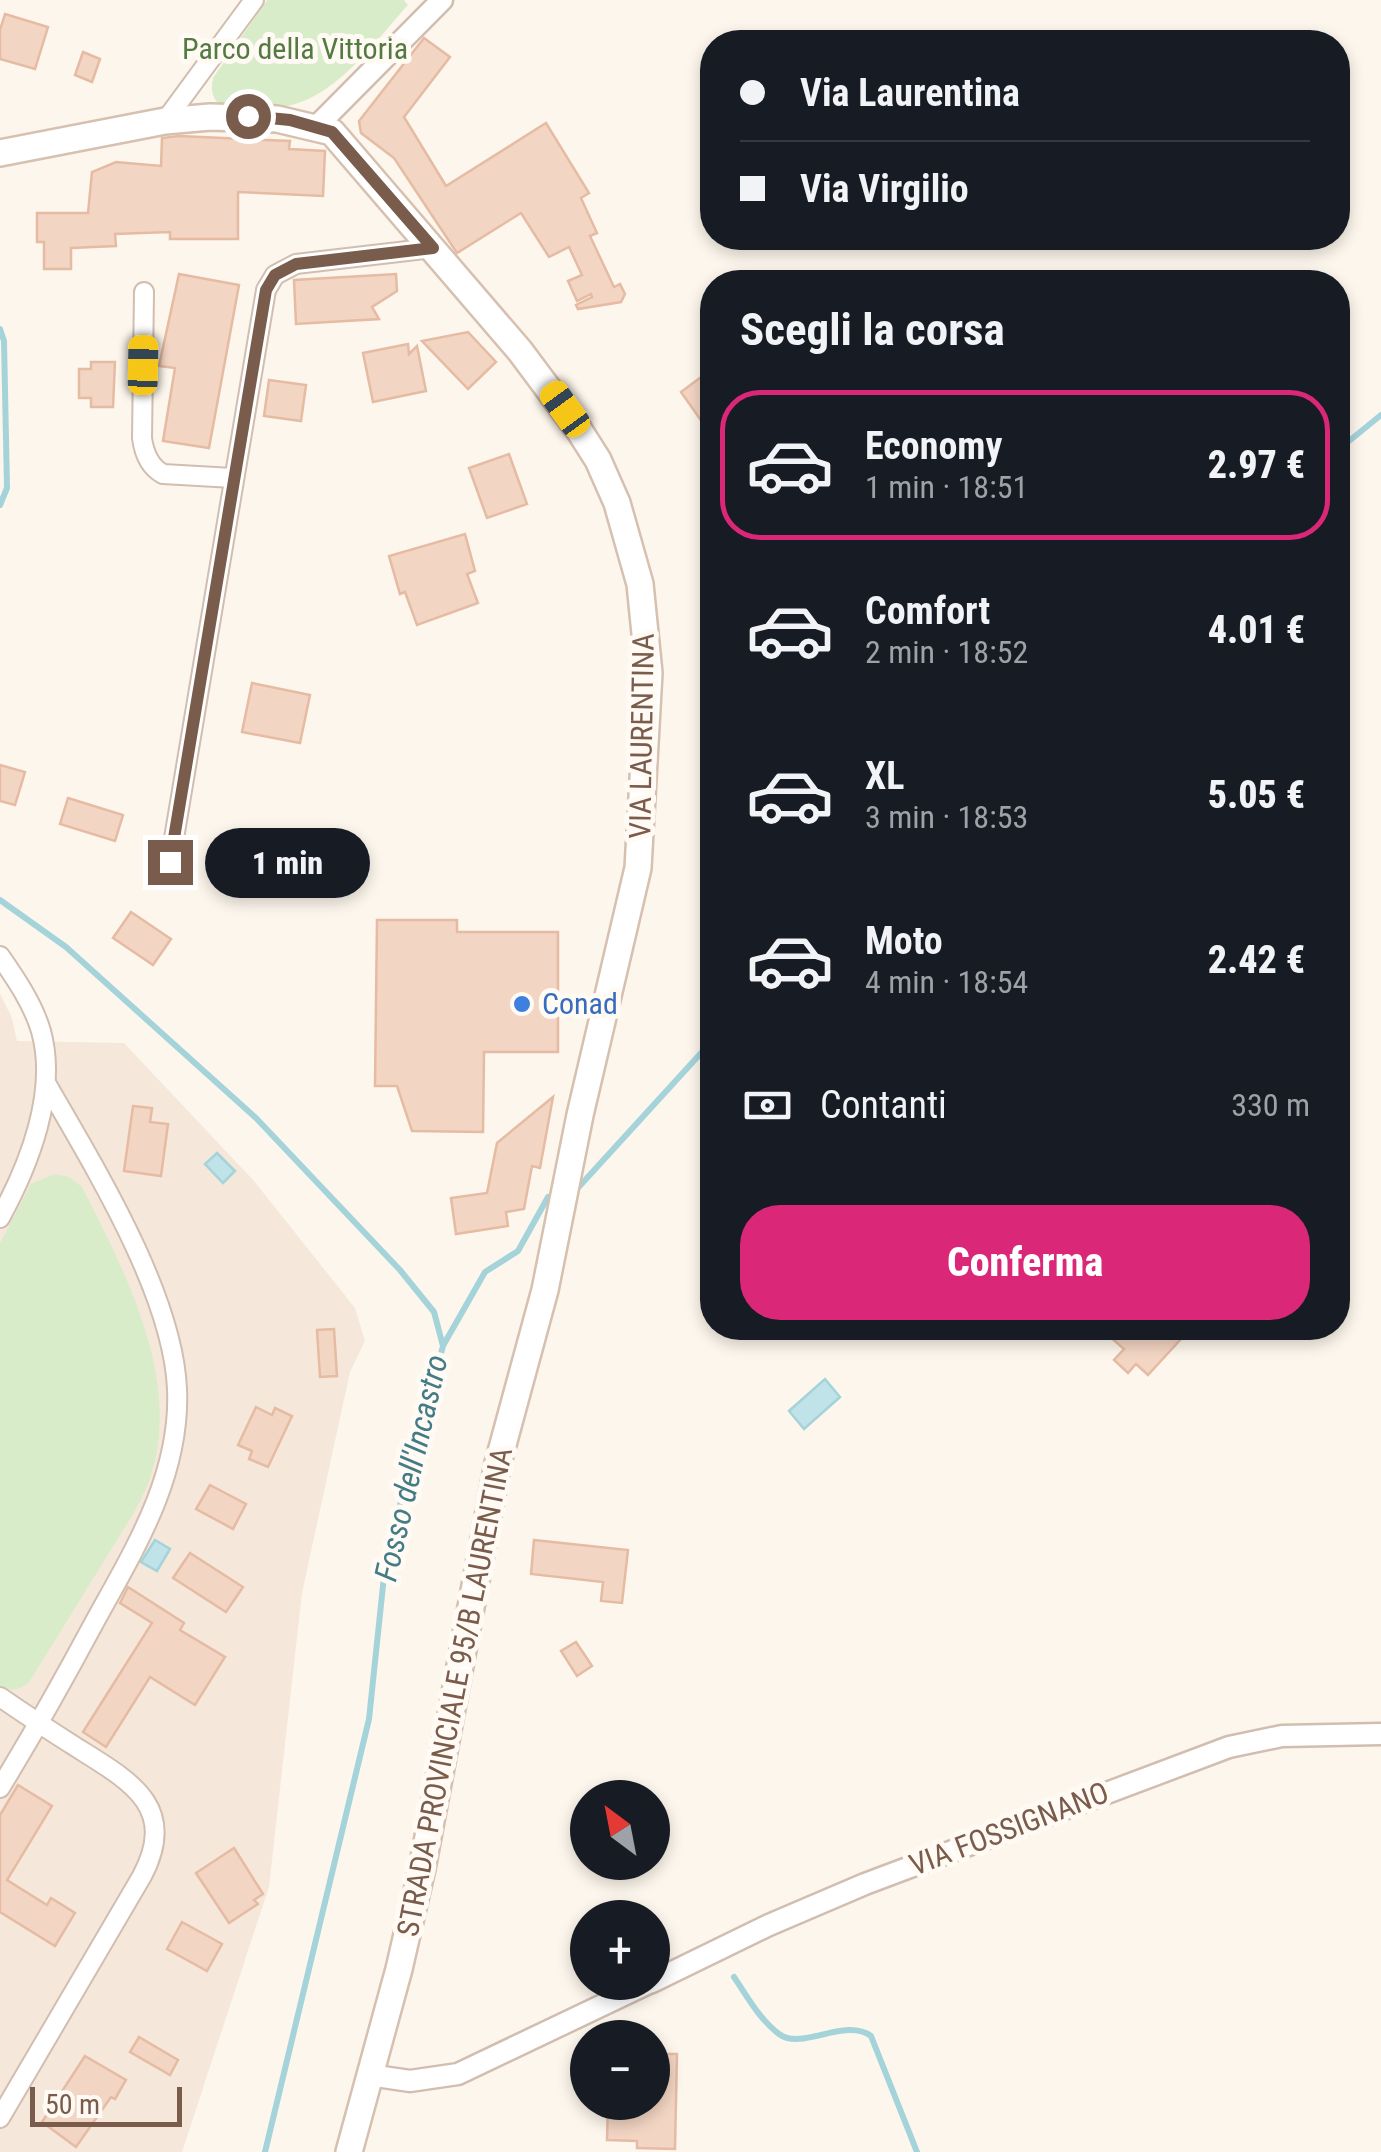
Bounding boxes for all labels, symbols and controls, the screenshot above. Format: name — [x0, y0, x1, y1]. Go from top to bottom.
park label: Parco della Vittoria — [182, 31, 408, 66]
text: Via Laurentina — [800, 71, 1020, 115]
route start — [226, 94, 271, 139]
text: Via Virgilio — [800, 167, 969, 211]
text: Scegli la corsa — [740, 303, 1005, 356]
car — [127, 335, 159, 395]
car — [535, 376, 595, 442]
icon: car — [745, 420, 835, 510]
text: Economy — [865, 424, 1002, 468]
text: 2.97 € — [1208, 443, 1305, 487]
text: 1 min · 18:51 — [865, 468, 1028, 506]
icon: car — [745, 585, 835, 675]
text: Comfort — [865, 589, 990, 633]
text: 4.01 € — [1208, 608, 1305, 652]
street label: VIA LAURENTINA — [622, 633, 661, 839]
text: 2 min · 18:52 — [865, 633, 1028, 671]
icon: car — [745, 750, 835, 840]
text: XL — [865, 754, 904, 798]
text: 5.05 € — [1208, 773, 1305, 817]
text: 3 min · 18:53 — [865, 798, 1028, 836]
callout: 1 min — [205, 827, 370, 897]
route end — [148, 840, 193, 885]
text: 1 min — [252, 844, 323, 882]
icon: car — [745, 915, 835, 1005]
text: Moto — [865, 919, 943, 963]
text: 2.42 € — [1208, 938, 1305, 982]
text: 4 min · 18:54 — [865, 963, 1028, 1001]
place label: Conad — [542, 986, 618, 1021]
marker: Conad — [511, 993, 533, 1015]
icon: cash — [740, 1078, 795, 1133]
text: Contanti — [820, 1083, 947, 1127]
text: 330 m — [1231, 1086, 1310, 1124]
button: Conferma — [740, 1205, 1310, 1320]
water label: Fosso dell'Incastro — [366, 1351, 456, 1585]
street label: STRADA PROVINCIALE 95/B LAURENTINA — [390, 1444, 519, 1939]
street label: VIA FOSSIGNANO — [904, 1775, 1113, 1883]
north arrow — [570, 1780, 670, 1880]
map controls — [570, 1780, 670, 2120]
button: + — [570, 1900, 670, 2000]
button: − — [570, 2020, 670, 2120]
scale bar — [30, 2082, 182, 2126]
text: 50 m — [45, 2088, 100, 2121]

